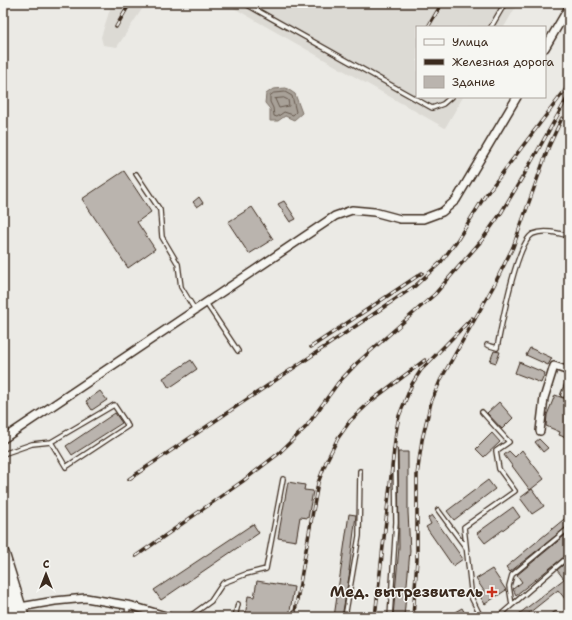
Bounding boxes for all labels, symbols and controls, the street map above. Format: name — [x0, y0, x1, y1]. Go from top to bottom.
legend — [416, 26, 546, 98]
text: Улица — [452, 34, 489, 50]
text: Железная дорога — [452, 54, 555, 70]
text: Здание — [452, 74, 496, 90]
north arrow — [26, 554, 66, 594]
text: С — [43, 557, 50, 572]
place label: Мед. вытрезвитель — [330, 582, 483, 602]
marker: Мед. вытрезвитель — [486, 586, 498, 598]

